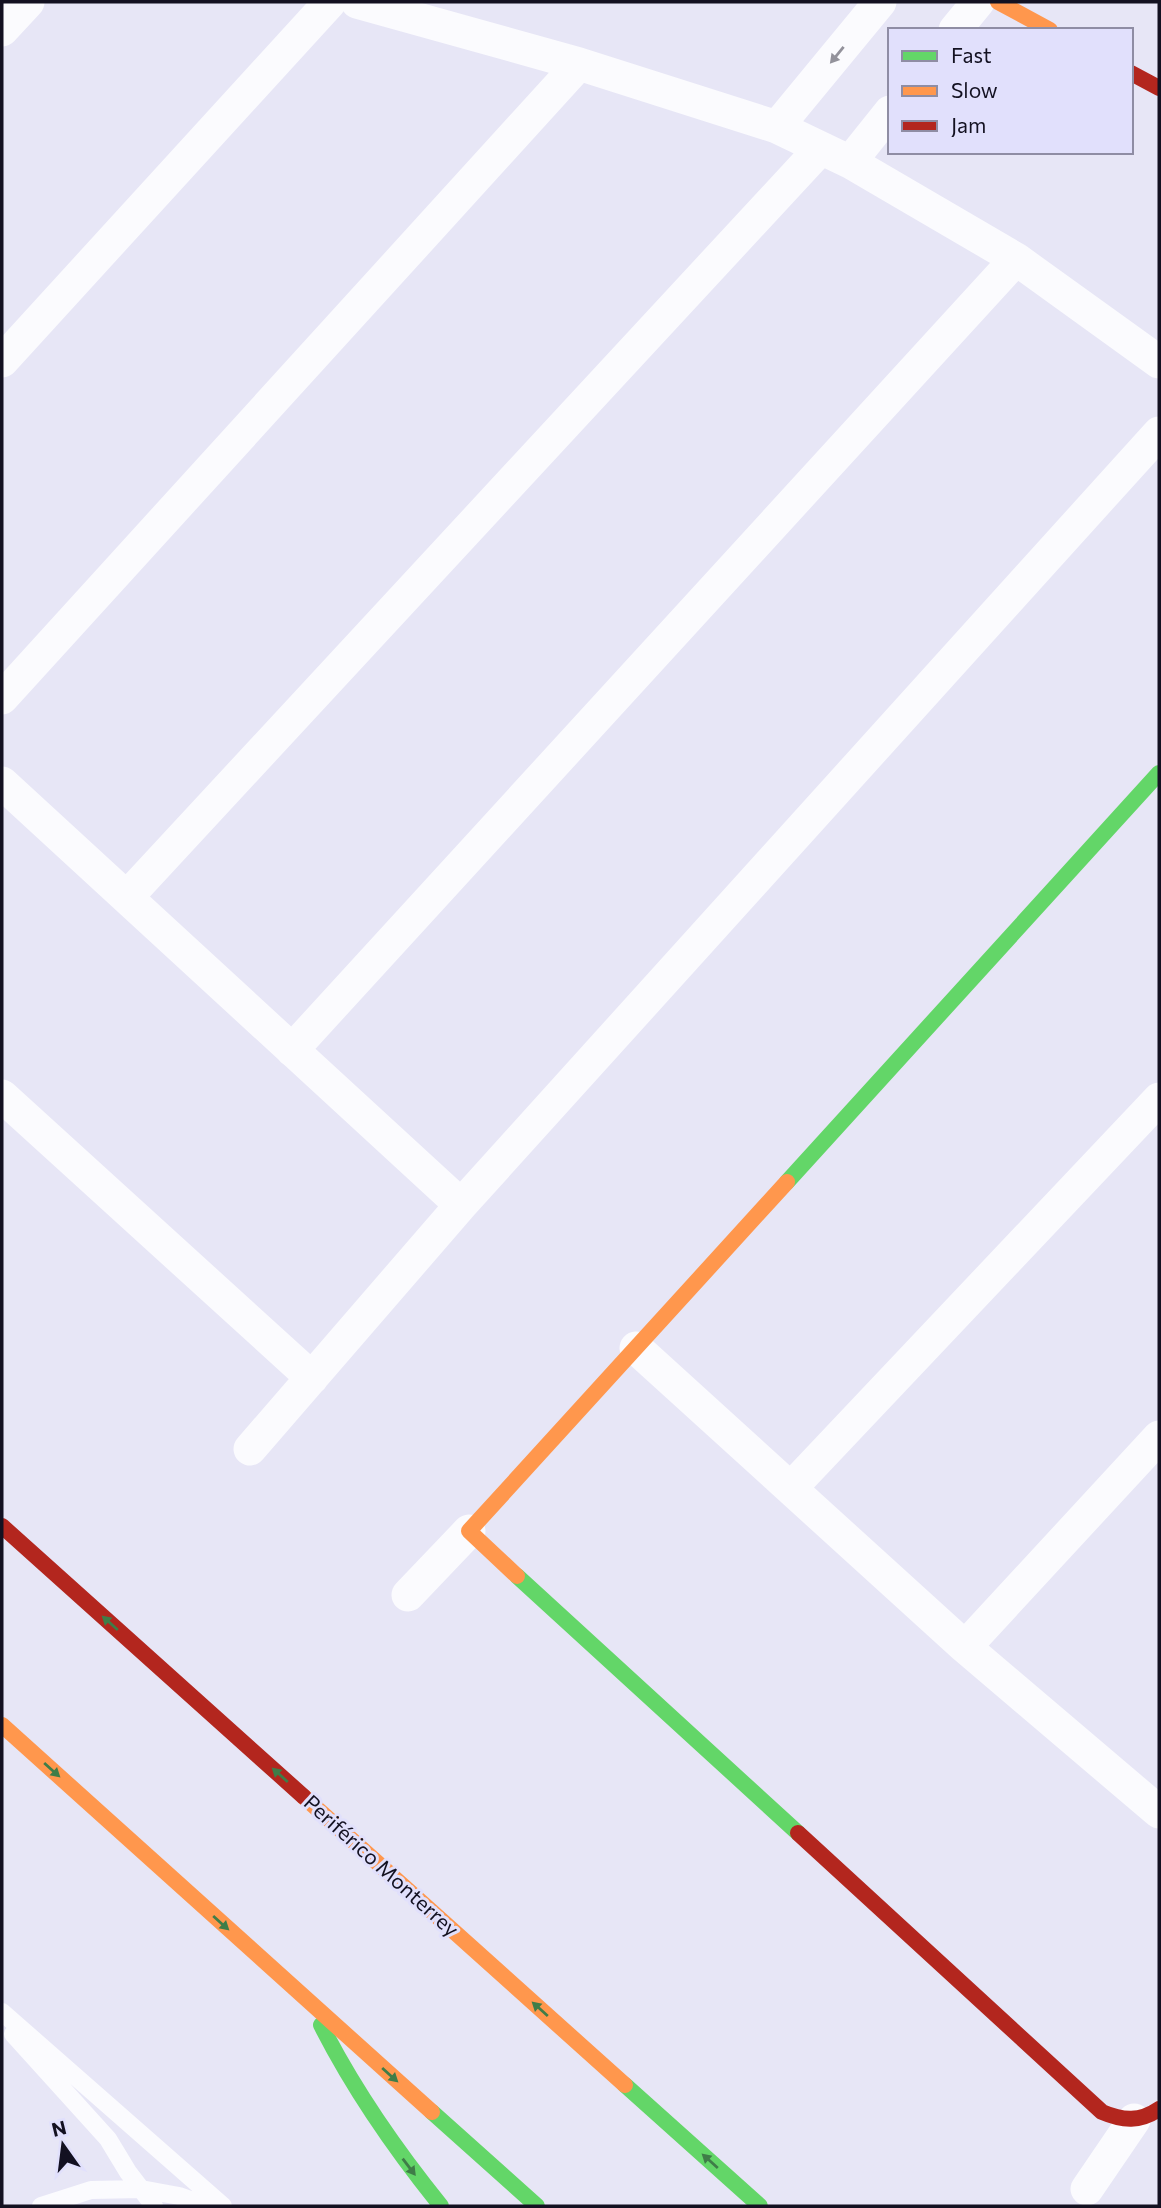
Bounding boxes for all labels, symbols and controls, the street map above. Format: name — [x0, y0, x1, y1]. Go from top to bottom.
legend — [888, 28, 1133, 154]
text: Fast — [951, 42, 992, 67]
one-way arrow — [829, 45, 844, 63]
text: Slow — [951, 77, 998, 102]
text: Jam — [951, 112, 986, 137]
one-way arrow — [101, 1615, 119, 1631]
one-way arrow — [43, 1762, 60, 1778]
one-way arrow — [271, 1767, 289, 1783]
street label: Periférico Monterrey — [299, 1789, 465, 1941]
one-way arrow — [212, 1915, 230, 1931]
one-way arrow — [531, 2001, 549, 2017]
one-way arrow — [382, 2067, 399, 2082]
north arrow — [28, 2110, 98, 2180]
text: N — [49, 2115, 68, 2141]
one-way arrow — [701, 2153, 719, 2169]
one-way arrow — [402, 2158, 416, 2177]

